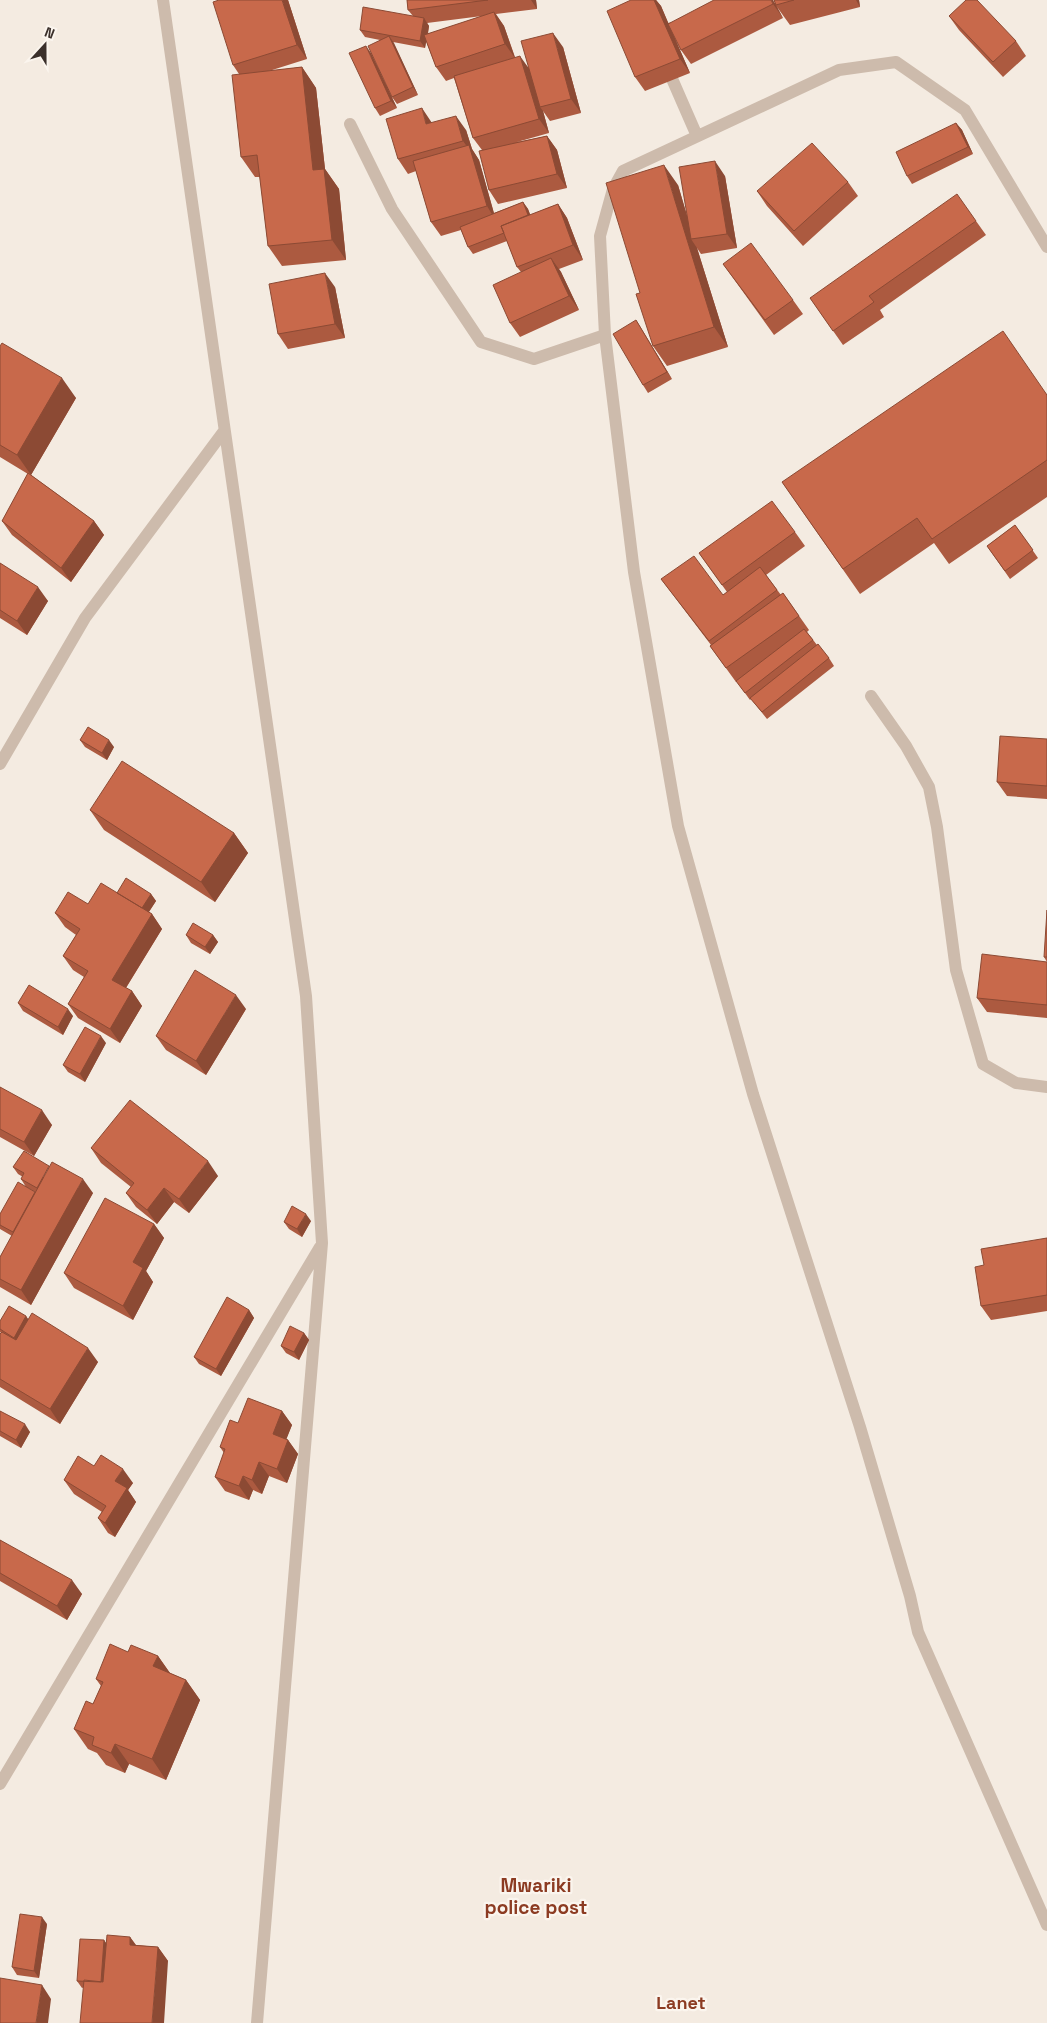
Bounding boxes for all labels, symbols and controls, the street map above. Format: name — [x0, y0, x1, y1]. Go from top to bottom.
north arrow — [20, 20, 70, 70]
text: N — [42, 23, 57, 43]
district label: Mwariki police post — [485, 1873, 587, 1920]
district label: Lanet — [656, 1991, 706, 2014]

